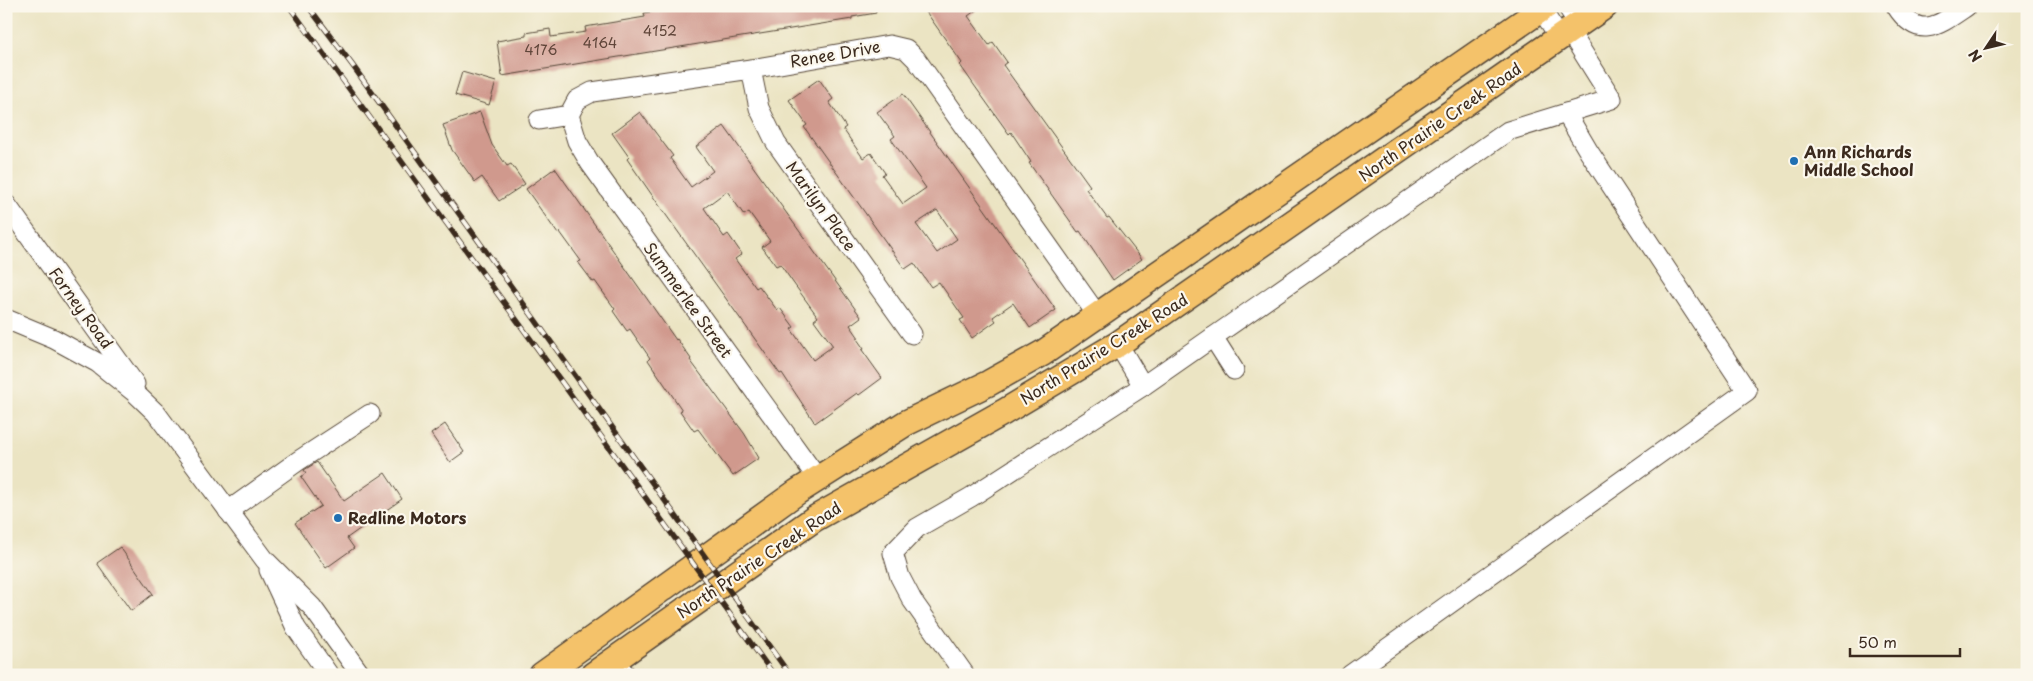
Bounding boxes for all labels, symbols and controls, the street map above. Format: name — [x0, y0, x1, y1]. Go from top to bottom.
house number: 4152 — [643, 20, 677, 41]
north arrow — [1960, 22, 2010, 72]
house number: 4164 — [583, 32, 617, 53]
street label: Renee Drive — [788, 33, 882, 73]
house number: 4176 — [525, 39, 558, 60]
text: N — [1963, 45, 1987, 66]
street label: North Prairie Creek Road — [1353, 56, 1526, 187]
place label: Ann Richards Middle School — [1803, 139, 1914, 181]
marker: Ann Richards Middle School — [1788, 155, 1800, 167]
street label: Marilyn Place — [781, 156, 863, 255]
street label: Summerlee Street — [639, 237, 739, 363]
street label: Forney Road — [44, 262, 120, 353]
street label: North Prairie Creek Road — [1015, 287, 1192, 410]
street label: North Prairie Creek Road — [671, 495, 846, 623]
place label: Redline Motors — [348, 505, 467, 529]
marker: Redline Motors — [332, 512, 344, 524]
scale bar — [1850, 626, 1960, 658]
text: 50 m — [1858, 630, 1897, 653]

